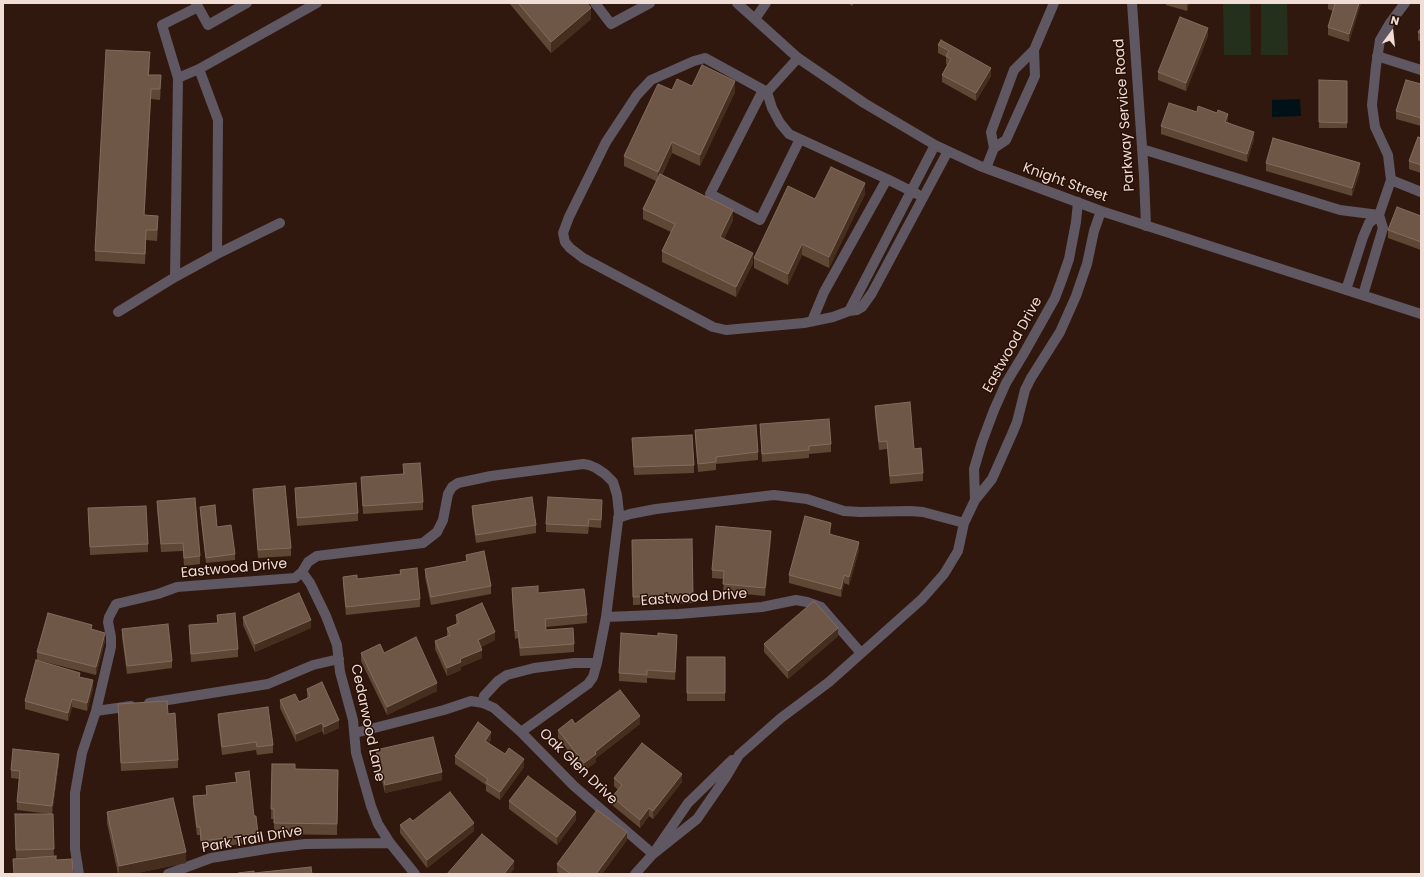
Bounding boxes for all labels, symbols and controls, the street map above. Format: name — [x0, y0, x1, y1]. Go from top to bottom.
north arrow — [1372, 12, 1412, 52]
text: N — [1389, 12, 1401, 29]
street label: Parkway Service Road — [1111, 38, 1139, 192]
street label: Knight Street — [1020, 160, 1110, 206]
street label: Eastwood Drive — [980, 294, 1046, 396]
street label: Eastwood Drive — [180, 556, 288, 582]
street label: Eastwood Drive — [640, 586, 748, 610]
street label: Cedarwood Lane — [346, 663, 388, 783]
street label: Oak Glen Drive — [535, 725, 621, 809]
street label: Park Trail Drive — [200, 823, 304, 857]

